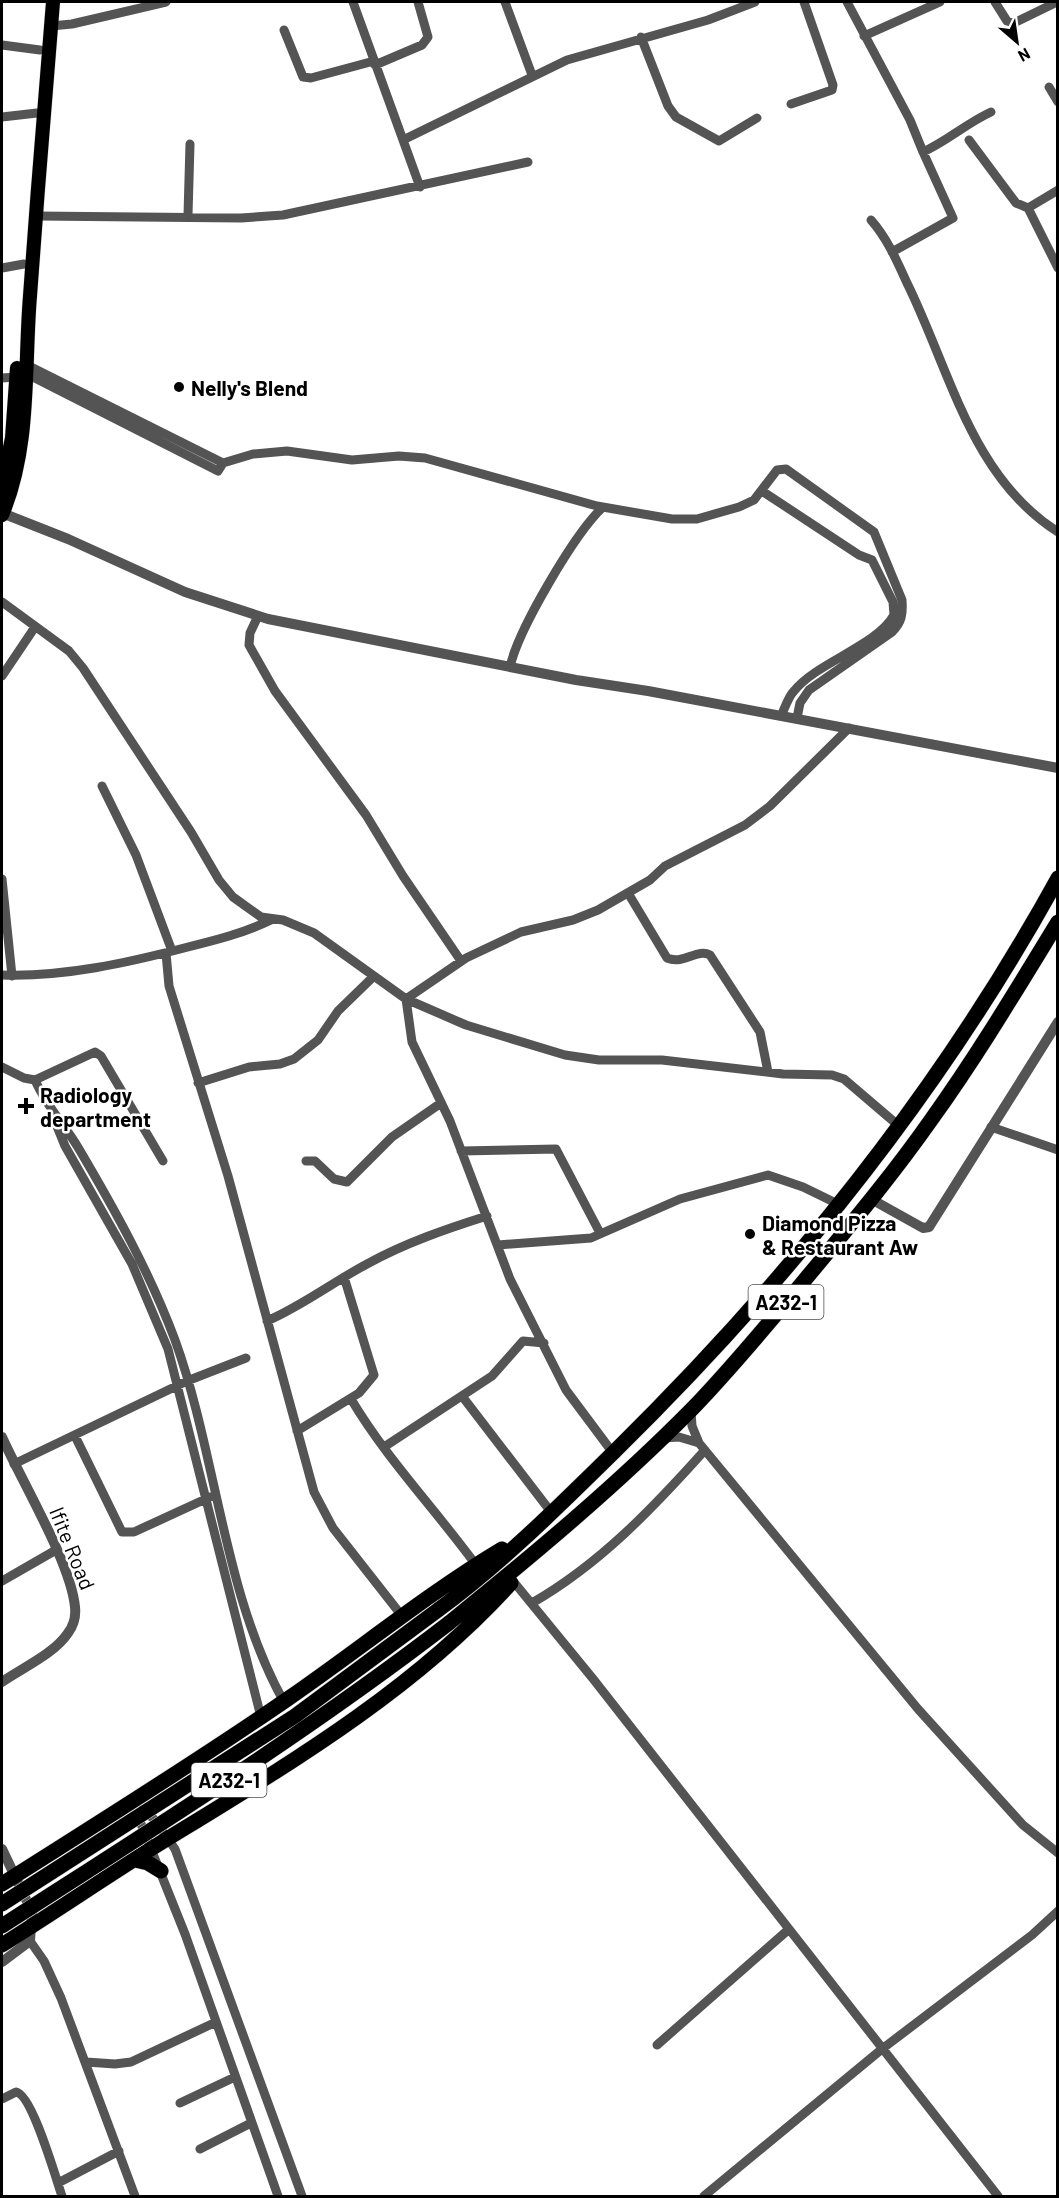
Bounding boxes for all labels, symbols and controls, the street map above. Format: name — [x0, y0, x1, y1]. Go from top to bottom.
north arrow — [987, 12, 1047, 72]
text: N — [1015, 45, 1034, 66]
place label: Nelly's Blend — [191, 375, 308, 400]
marker: Nelly's Blend — [172, 380, 186, 394]
place label: Radiology department — [40, 1082, 151, 1131]
marker: Radiology department — [17, 1097, 35, 1115]
place label: Diamond Pizza & Restaurant Aw — [762, 1210, 918, 1259]
marker: Diamond Pizza & Restaurant Aw — [743, 1227, 757, 1241]
road number: A232-1 — [748, 1285, 824, 1319]
street label: Ifite Road — [45, 1503, 101, 1593]
road number: A232-1 — [192, 1763, 266, 1797]

